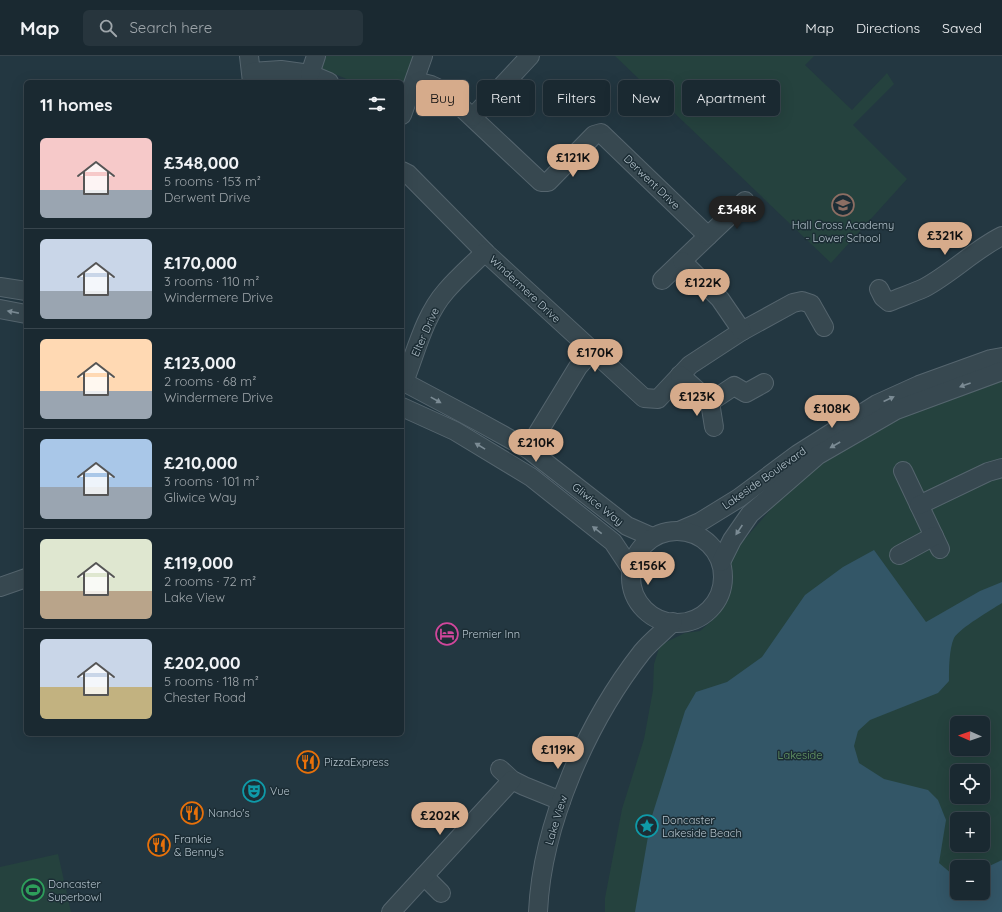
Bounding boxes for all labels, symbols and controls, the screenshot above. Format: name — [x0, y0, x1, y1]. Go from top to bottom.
search box — [83, 10, 363, 46]
text: Map — [20, 16, 59, 40]
icon: search — [97, 17, 119, 39]
text: Search here — [129, 18, 212, 37]
text: Map — [805, 19, 834, 37]
text: Directions — [856, 19, 920, 37]
text: Saved — [942, 19, 982, 37]
chip: Buy — [416, 80, 469, 116]
chip: Rent — [477, 80, 535, 116]
chip: Filters — [543, 80, 610, 116]
chip: New — [618, 80, 674, 116]
chip: Apartment — [682, 80, 780, 116]
icon: filters — [366, 93, 388, 115]
text: 11 homes — [40, 94, 112, 115]
pin: £121K — [545, 144, 601, 178]
text: £121K — [556, 149, 590, 165]
text: £348,000 — [164, 152, 239, 173]
street label: Derwent Drive — [621, 152, 683, 212]
icon: home — [72, 154, 120, 202]
text: 5 rooms · 153 m² — [164, 173, 261, 189]
text: Derwent Drive — [164, 189, 250, 205]
school or university icon: Hall Cross Academy - Lower School — [830, 192, 856, 218]
pin: £348K — [709, 196, 765, 230]
text: £348K — [718, 201, 756, 217]
place label: Hall Cross Academy - Lower School — [792, 218, 894, 245]
pin: £321K — [917, 222, 973, 256]
text: £321K — [927, 227, 963, 243]
text: £170,000 — [164, 252, 237, 273]
street label: Windermere Drive — [486, 252, 564, 326]
icon: home — [72, 255, 120, 303]
pin: £122K — [675, 269, 731, 303]
text: 3 rooms · 110 m² — [164, 273, 259, 289]
text: £122K — [685, 274, 721, 290]
text: Windermere Drive — [164, 289, 273, 305]
street label: Elter Drive — [408, 305, 442, 359]
one-way arrow — [7, 308, 19, 314]
pin: £170K — [567, 339, 623, 373]
text: £170K — [577, 344, 613, 360]
text: £123,000 — [164, 352, 236, 373]
icon: home — [72, 355, 120, 403]
text: 2 rooms · 68 m² — [164, 373, 256, 389]
one-way arrow — [959, 382, 971, 388]
pin: £123K — [669, 383, 725, 417]
text: £123K — [679, 388, 715, 404]
text: Windermere Drive — [164, 389, 273, 405]
pin: £108K — [804, 395, 860, 429]
one-way arrow — [884, 395, 896, 401]
one-way arrow — [430, 396, 442, 403]
text: £108K — [814, 400, 850, 416]
pin: £210K — [508, 429, 564, 463]
text: £210K — [517, 434, 555, 450]
one-way arrow — [829, 441, 841, 448]
one-way arrow — [475, 442, 485, 450]
street label: Lakeside Boulevard — [719, 444, 809, 512]
text: £210,000 — [164, 452, 237, 473]
icon: home — [72, 455, 120, 503]
text: 3 rooms · 101 m² — [164, 473, 259, 489]
street label: Gliwice Way — [569, 480, 627, 528]
text: Gliwice Way — [164, 489, 237, 505]
one-way arrow — [592, 525, 603, 534]
one-way arrow — [735, 525, 743, 536]
text: £119,000 — [164, 552, 233, 573]
pin: £156K — [620, 552, 676, 586]
icon: home — [72, 555, 120, 603]
text: £156K — [630, 557, 666, 573]
text: 2 rooms · 72 m² — [164, 573, 256, 589]
text: Lake View — [164, 589, 225, 605]
hotel icon: Premier Inn — [434, 621, 460, 647]
place label: Premier Inn — [462, 627, 520, 641]
text: £202,000 — [164, 652, 240, 673]
icon: home — [72, 655, 120, 703]
text: 5 rooms · 118 m² — [164, 673, 259, 689]
text: Chester Road — [164, 689, 246, 705]
north arrow — [950, 716, 990, 756]
map controls — [950, 716, 990, 900]
pin: £119K — [530, 736, 586, 770]
text: £119K — [541, 741, 575, 757]
park label: Lakeside — [778, 748, 822, 762]
restaurant icon: PizzaExpress — [295, 749, 321, 775]
place label: PizzaExpress — [324, 755, 389, 769]
button: locate — [950, 764, 990, 804]
theatre icon: Vue — [241, 778, 267, 804]
place label: Vue — [270, 784, 290, 798]
street label: Lake View — [542, 793, 570, 847]
restaurant icon: Nando's — [179, 800, 205, 826]
pin: £202K — [412, 802, 468, 836]
place label: Nando's — [208, 806, 250, 820]
text: £202K — [420, 807, 460, 823]
button: + — [950, 812, 990, 852]
place icon: Doncaster Lakeside Beach — [634, 813, 660, 839]
place label: Doncaster Lakeside Beach — [662, 813, 742, 840]
restaurant icon: Frankie & Benny's — [146, 832, 172, 858]
place label: Frankie & Benny's — [174, 832, 224, 859]
button: − — [950, 860, 990, 900]
sports icon: Doncaster Superbowl — [20, 877, 46, 903]
place label: Doncaster Superbowl — [48, 877, 102, 904]

